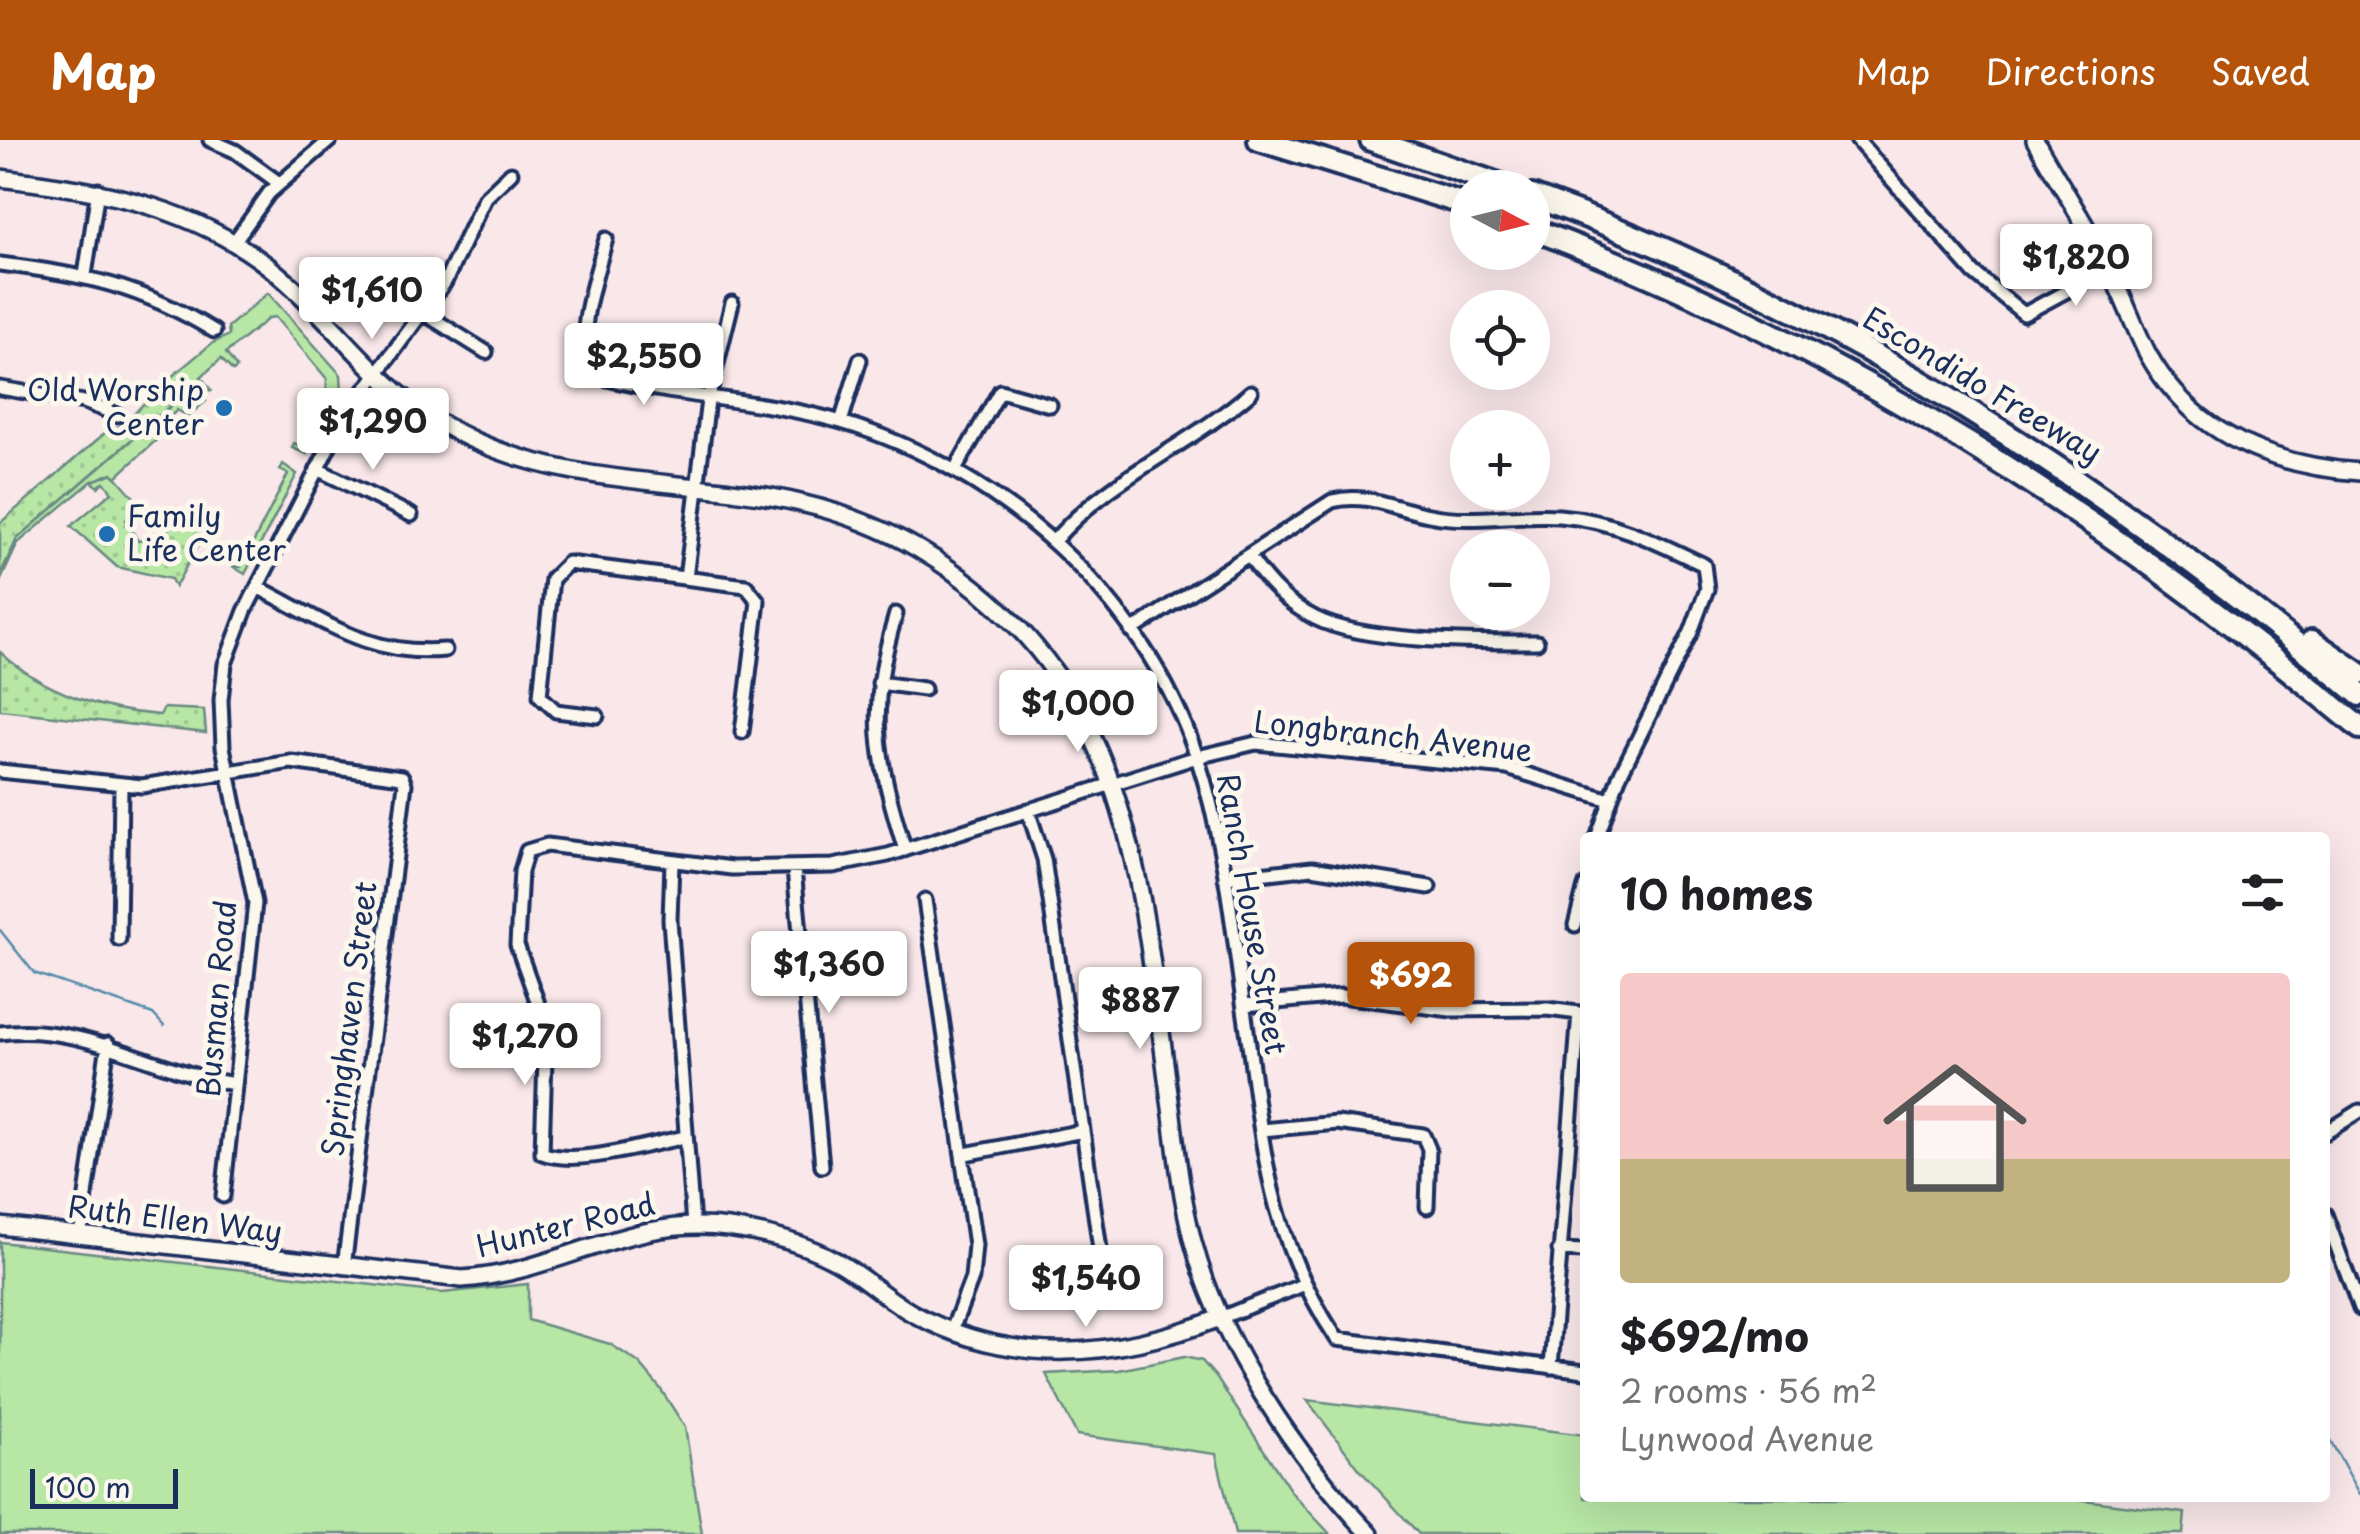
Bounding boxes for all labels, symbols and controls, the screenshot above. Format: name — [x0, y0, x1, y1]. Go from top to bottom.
text: Map — [50, 34, 156, 106]
text: Map — [1856, 44, 1930, 97]
text: Directions — [1985, 44, 2156, 97]
text: Saved — [2211, 44, 2310, 97]
north arrow — [1450, 170, 1550, 270]
map controls — [1450, 170, 1550, 630]
pin: $1,820 — [1995, 224, 2157, 309]
text: $1,820 — [2022, 232, 2130, 280]
pin: $1,610 — [291, 257, 453, 342]
text: $1,610 — [321, 265, 423, 313]
button: locate — [1450, 290, 1550, 390]
street label: Escondido Freeway — [1855, 295, 2111, 473]
pin: $2,550 — [563, 323, 725, 408]
text: $2,550 — [586, 331, 702, 379]
place label: Old Worship Center — [27, 366, 204, 445]
pin: $1,290 — [292, 388, 454, 473]
text: $1,290 — [319, 396, 427, 444]
marker: Old Worship Center — [213, 397, 235, 419]
button: + — [1450, 410, 1550, 510]
place label: Family Life Center — [127, 492, 286, 571]
marker: Family Life Center — [96, 523, 118, 545]
button: − — [1450, 530, 1550, 630]
pin: $1,000 — [997, 670, 1159, 755]
text: $1,000 — [1021, 678, 1135, 726]
street label: Longbranch Avenue — [1252, 698, 1535, 771]
street label: Ranch House Street — [1207, 769, 1300, 1058]
text: 10 homes — [1620, 861, 1813, 924]
icon: filters — [2235, 865, 2290, 920]
street label: Springhaven Street — [308, 879, 387, 1159]
street label: Busman Road — [184, 898, 247, 1099]
pin: $1,360 — [748, 931, 910, 1016]
text: $1,360 — [773, 939, 885, 987]
pin: $692 — [1352, 942, 1470, 1027]
text: $692 — [1369, 950, 1453, 998]
pin: $887 — [1081, 967, 1199, 1052]
text: $887 — [1101, 975, 1179, 1023]
pin: $1,270 — [444, 1003, 606, 1088]
text: $1,270 — [472, 1011, 578, 1059]
icon: home — [1865, 1038, 2045, 1218]
street label: Hunter Road — [471, 1180, 659, 1267]
street label: Ruth Ellen Way — [66, 1182, 285, 1253]
pin: $1,540 — [1005, 1245, 1167, 1330]
text: $1,540 — [1031, 1253, 1141, 1301]
text: $692/mo — [1620, 1303, 1809, 1366]
text: 2 rooms · 56 m² — [1620, 1366, 1877, 1414]
text: Lynwood Avenue — [1620, 1414, 1874, 1462]
scale bar — [30, 1464, 178, 1508]
text: 100 m — [45, 1465, 131, 1508]

